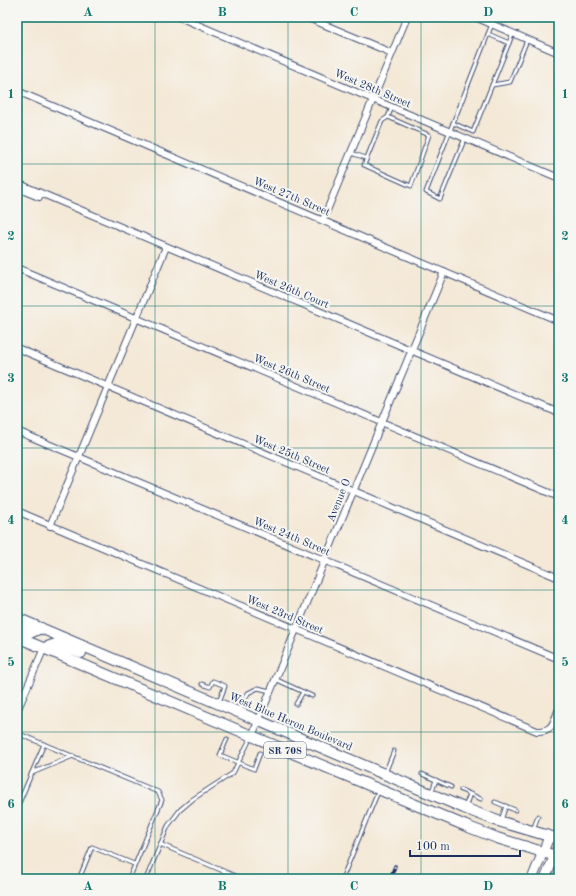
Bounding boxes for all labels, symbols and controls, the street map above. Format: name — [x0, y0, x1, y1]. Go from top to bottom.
text: A — [83, 6, 93, 19]
text: B — [217, 6, 227, 19]
text: C — [350, 6, 358, 19]
text: D — [483, 6, 493, 19]
street label: West 28th Street — [332, 68, 413, 111]
text: 1 — [7, 88, 15, 101]
text: 1 — [561, 88, 569, 101]
street label: West 27th Street — [251, 176, 332, 219]
text: 2 — [7, 230, 15, 243]
text: 2 — [561, 230, 569, 243]
street label: West 26th Court — [252, 270, 331, 311]
street label: West 26th Street — [251, 353, 332, 396]
text: 3 — [7, 372, 15, 385]
text: 3 — [561, 372, 569, 385]
street label: West 25th Street — [251, 434, 332, 477]
street label: Avenue O — [326, 477, 353, 524]
text: 4 — [7, 514, 15, 527]
text: 4 — [561, 514, 569, 527]
street label: West 24th Street — [251, 516, 332, 559]
street label: West 23rd Street — [244, 594, 325, 637]
text: 5 — [7, 656, 15, 669]
text: 5 — [561, 656, 569, 669]
street label: West Blue Heron Boulevard — [227, 691, 354, 753]
road number: SR 708 — [264, 742, 306, 758]
text: 6 — [7, 798, 15, 811]
text: 6 — [561, 798, 569, 811]
scale bar — [410, 832, 520, 858]
text: 100 m — [416, 841, 450, 853]
text: A — [83, 880, 93, 893]
text: B — [217, 880, 227, 893]
text: C — [350, 880, 358, 893]
text: D — [483, 880, 493, 893]

